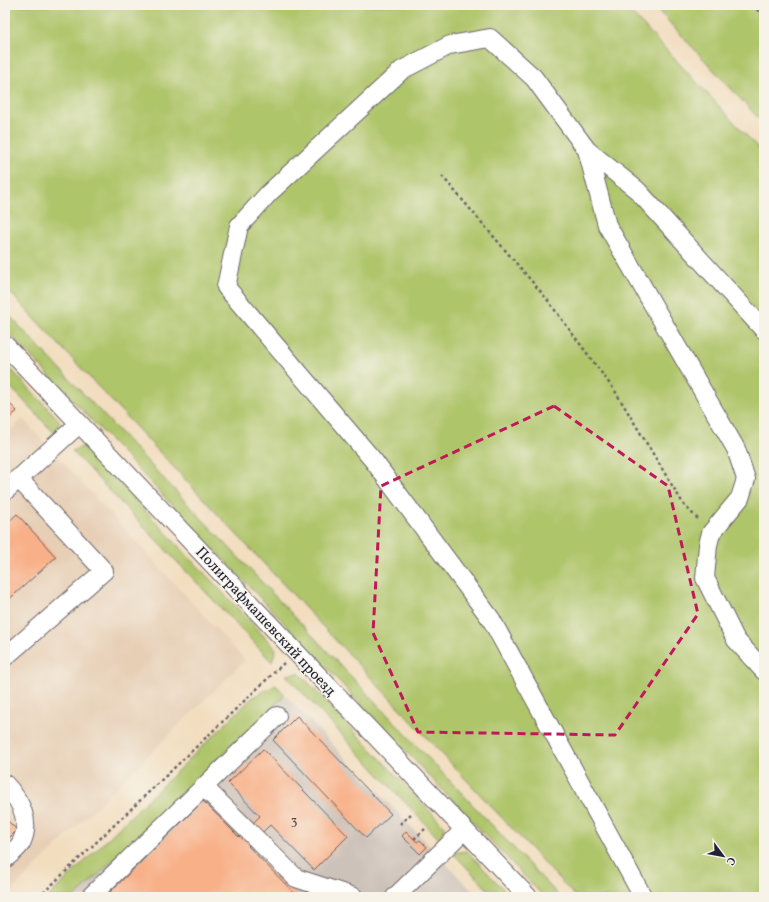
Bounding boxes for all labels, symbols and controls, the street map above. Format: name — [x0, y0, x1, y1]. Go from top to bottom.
street label: Полиграфмашевский проезд — [190, 543, 340, 702]
house number: 3 — [291, 813, 298, 831]
north arrow — [703, 836, 743, 876]
text: С — [722, 854, 738, 867]

